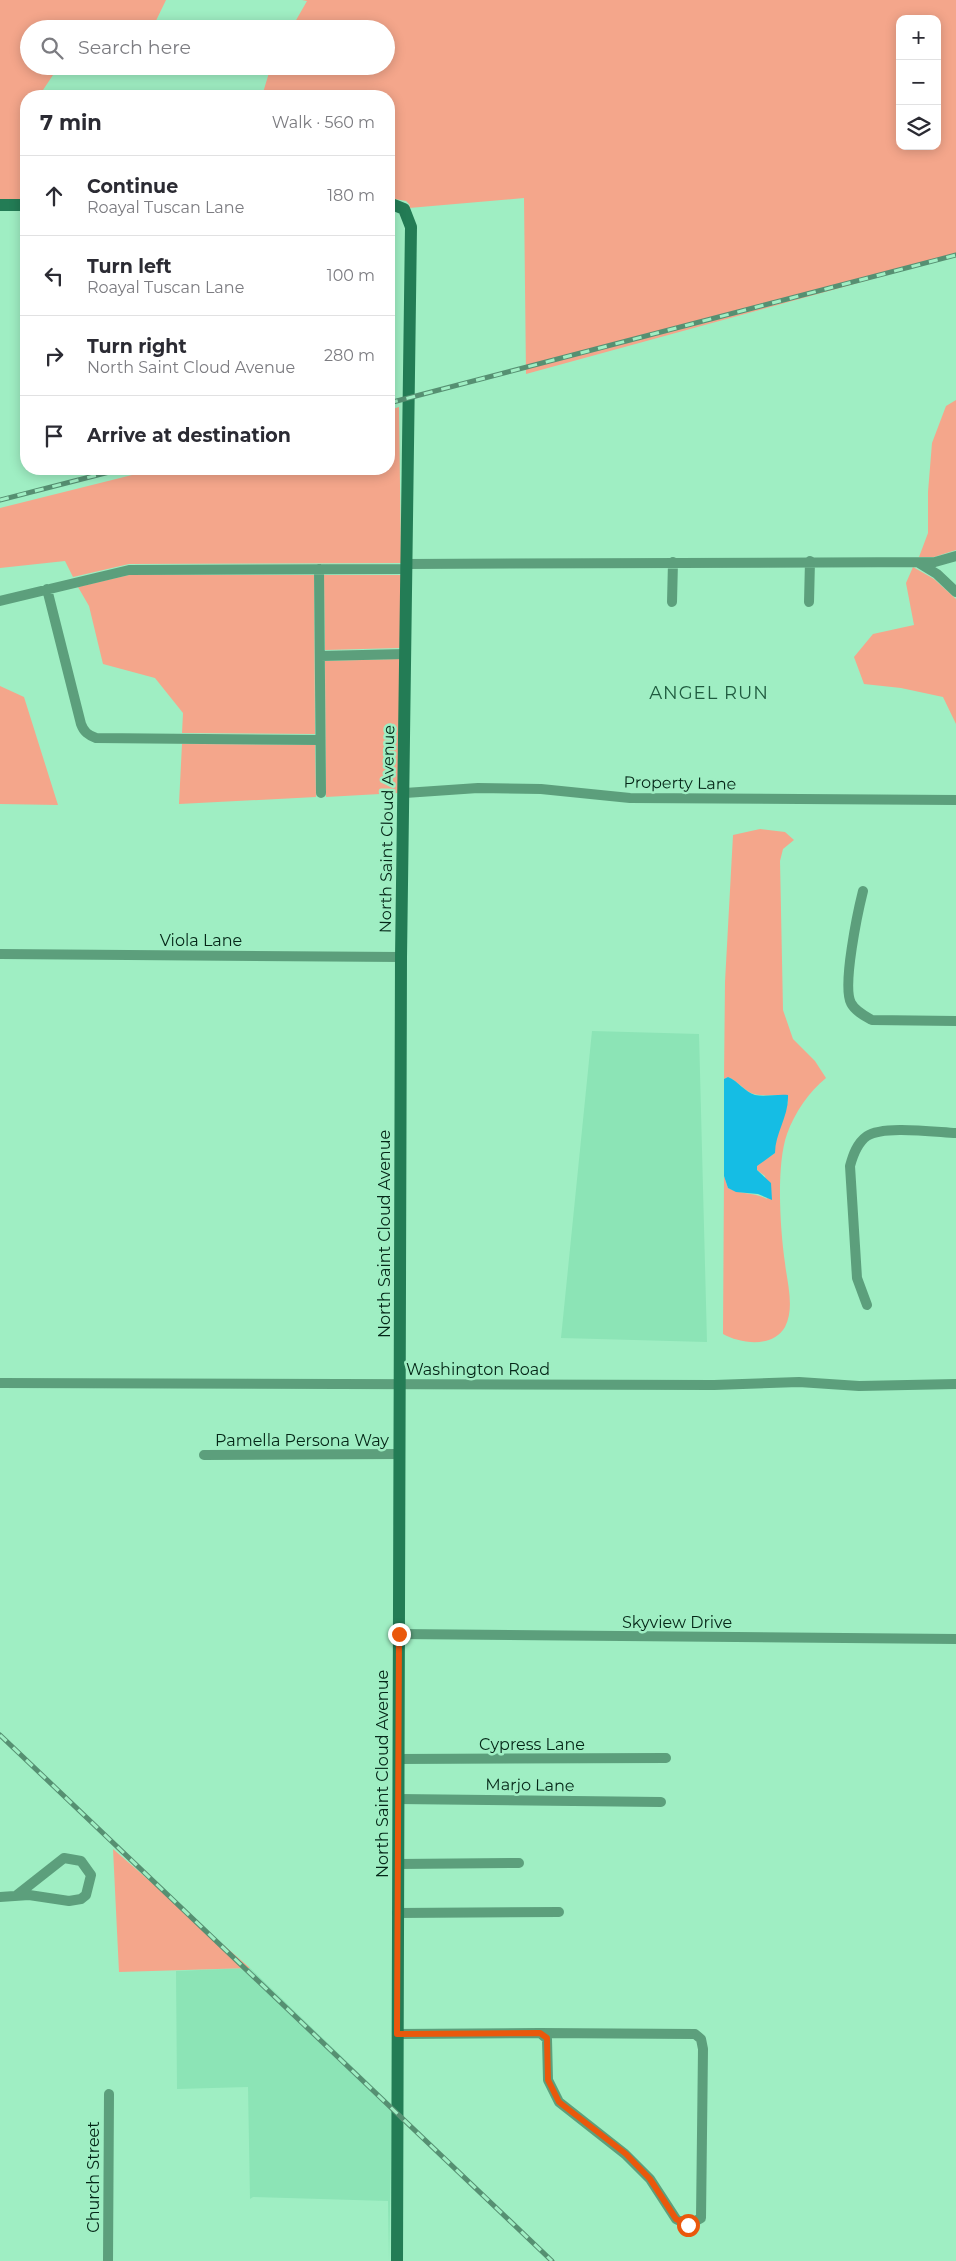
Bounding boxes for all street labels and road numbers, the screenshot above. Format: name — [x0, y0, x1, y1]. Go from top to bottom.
street label: North Saint Cloud Avenue — [376, 725, 398, 933]
street label: Property Lane — [624, 773, 736, 793]
street label: Viola Lane — [160, 931, 242, 950]
street label: North Saint Cloud Avenue — [375, 1130, 394, 1338]
street label: Washington Road — [406, 1360, 550, 1379]
street label: Pamella Persona Way — [215, 1431, 389, 1450]
street label: Skyview Drive — [622, 1613, 732, 1632]
street label: North Saint Cloud Avenue — [373, 1670, 392, 1878]
street label: Cypress Lane — [479, 1735, 585, 1754]
street label: Marjo Lane — [485, 1775, 575, 1795]
street label: Church Street — [84, 2121, 103, 2233]

